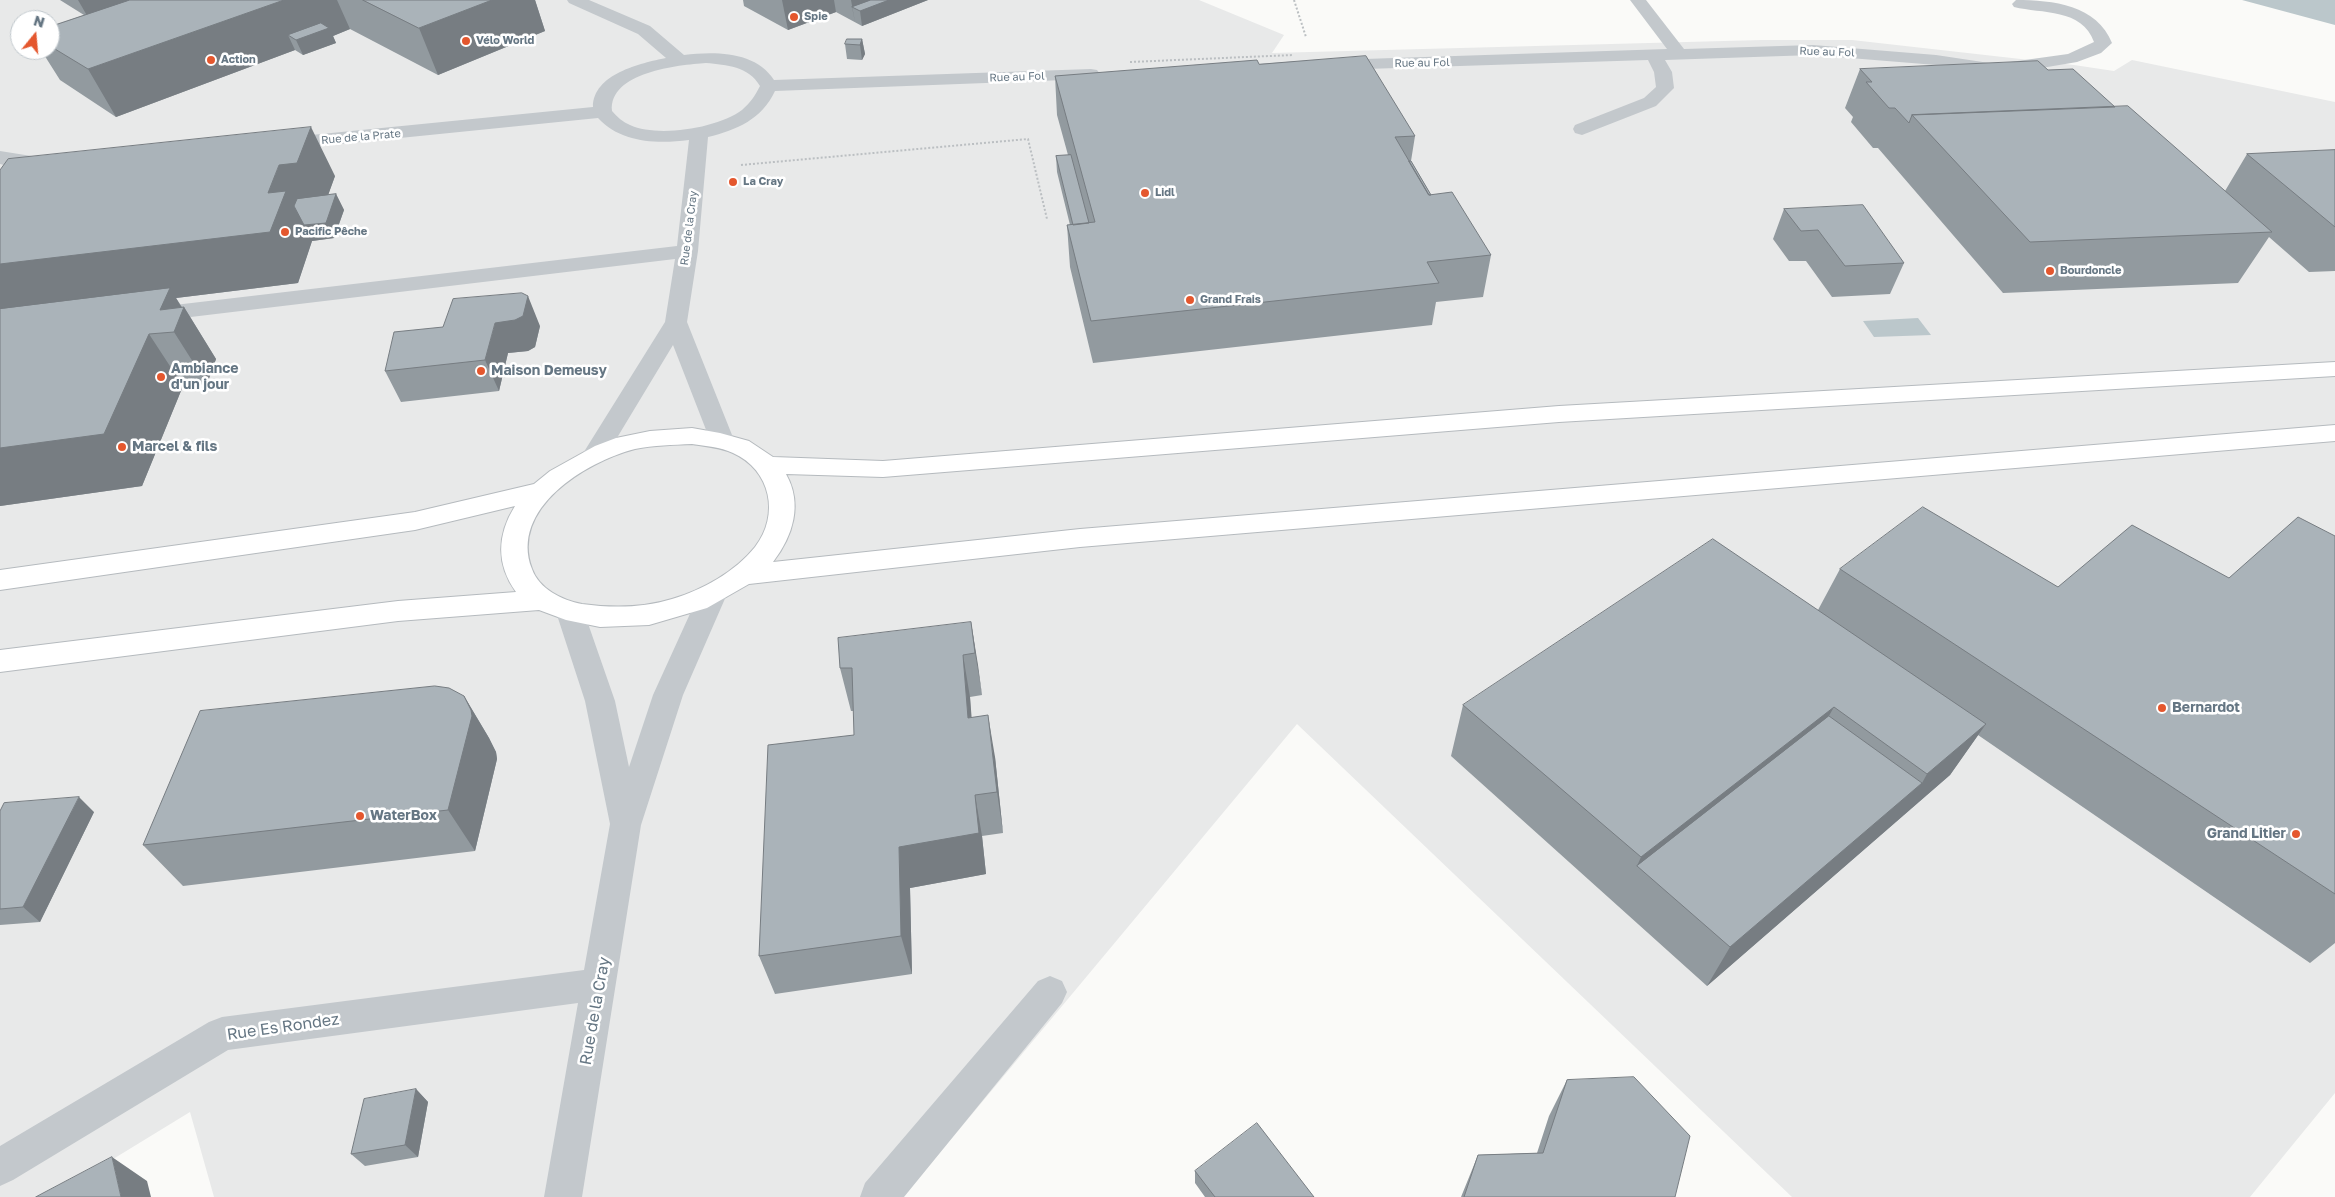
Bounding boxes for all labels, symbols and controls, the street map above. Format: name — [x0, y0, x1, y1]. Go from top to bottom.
north arrow — [10, 10, 60, 60]
place label: Spie — [804, 10, 828, 24]
text: N — [32, 11, 47, 31]
marker: Spie — [788, 11, 800, 23]
place label: Vélo World — [476, 34, 534, 48]
marker: Vélo World — [460, 35, 472, 47]
street label: Rue au Fol — [1799, 44, 1855, 60]
place label: Action — [221, 53, 256, 67]
marker: Action — [205, 54, 217, 66]
street label: Rue au Fol — [1394, 56, 1450, 70]
street label: Rue au Fol — [989, 69, 1045, 85]
street label: Rue de la Prate — [321, 127, 401, 147]
place label: La Cray — [743, 175, 783, 189]
marker: La Cray — [727, 176, 739, 188]
place label: Lidl — [1155, 186, 1175, 200]
marker: Lidl — [1139, 187, 1151, 199]
street label: Rue de la Cray — [678, 190, 700, 266]
place label: Pacific Pêche — [295, 225, 367, 239]
marker: Pacific Pêche — [279, 226, 291, 238]
place label: Bourdoncle — [2060, 264, 2121, 278]
marker: Bourdoncle — [2044, 265, 2056, 277]
place label: Grand Frais — [1200, 293, 1261, 307]
marker: Grand Frais — [1184, 294, 1196, 306]
place label: Ambiance d'un jour — [171, 361, 239, 394]
place label: Maison Demeusy — [491, 363, 607, 379]
marker: Maison Demeusy — [475, 365, 487, 377]
marker: Ambiance d'un jour — [155, 371, 167, 383]
place label: Marcel & fils — [132, 439, 217, 455]
marker: Marcel & fils — [116, 441, 128, 453]
place label: Bernardot — [2172, 700, 2240, 716]
marker: Bernardot — [2156, 702, 2168, 714]
place label: WaterBox — [370, 808, 437, 824]
marker: WaterBox — [354, 810, 366, 822]
place label: Grand Litier — [2207, 826, 2286, 842]
marker: Grand Litier — [2290, 828, 2302, 840]
street label: Rue de la Cray — [576, 955, 614, 1067]
street label: Rue Es Rondez — [226, 1010, 340, 1044]

